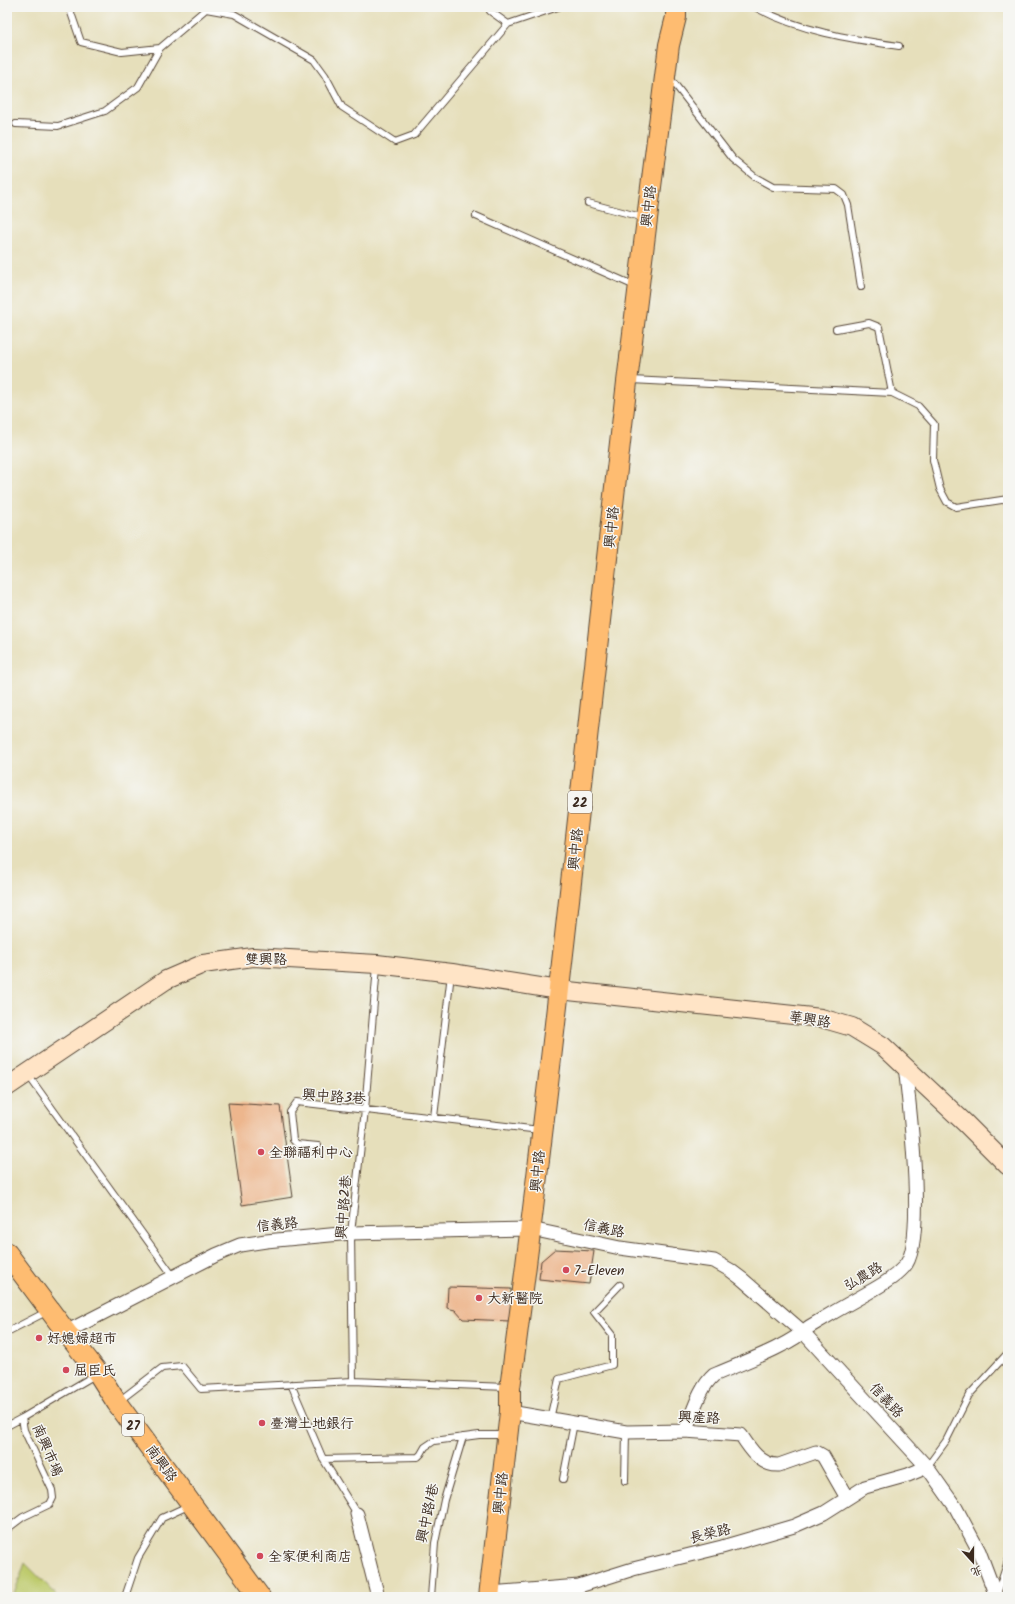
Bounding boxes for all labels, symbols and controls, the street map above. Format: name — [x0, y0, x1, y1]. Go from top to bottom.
street label: 興中路 — [636, 184, 662, 228]
street label: 興中路 — [599, 505, 625, 549]
road number: 22 — [568, 791, 592, 813]
street label: 興中路 — [563, 827, 589, 871]
street label: 雙興路 — [245, 949, 287, 971]
street label: 華興路 — [787, 1006, 832, 1034]
street label: 興中路3巷 — [301, 1084, 368, 1110]
place label: 全聯福利中心 — [269, 1142, 353, 1164]
marker: 全聯福利中心 — [256, 1147, 266, 1157]
street label: 興中路 — [525, 1149, 551, 1193]
street label: 興中路2巷 — [330, 1173, 358, 1240]
street label: 信義路 — [255, 1212, 299, 1238]
street label: 信義路 — [581, 1214, 627, 1244]
street label: 弘農路 — [840, 1257, 887, 1297]
place label: 7-Eleven — [574, 1260, 624, 1282]
marker: 7-Eleven — [561, 1265, 571, 1275]
place label: 大新醫院 — [487, 1288, 543, 1310]
marker: 大新醫院 — [474, 1293, 484, 1303]
place label: 好媳婦超市 — [47, 1328, 117, 1350]
marker: 好媳婦超市 — [34, 1333, 44, 1343]
place label: 屈臣氏 — [74, 1360, 116, 1382]
marker: 屈臣氏 — [61, 1365, 71, 1375]
street label: 信義路 — [864, 1378, 909, 1424]
street label: 興產路 — [677, 1406, 720, 1430]
place label: 臺灣土地銀行 — [270, 1413, 354, 1435]
road number: 27 — [122, 1414, 144, 1436]
marker: 臺灣土地銀行 — [257, 1418, 267, 1428]
street label: 南興市場 — [26, 1420, 68, 1480]
street label: 南興路 — [140, 1440, 182, 1487]
street label: 興中路 — [488, 1471, 514, 1515]
street label: 興中路1巷 — [411, 1480, 445, 1545]
street label: 長榮路 — [687, 1518, 733, 1550]
north arrow — [953, 1542, 993, 1582]
place label: 全家便利商店 — [268, 1546, 352, 1568]
marker: 全家便利商店 — [255, 1551, 265, 1561]
text: 北 — [968, 1560, 985, 1581]

